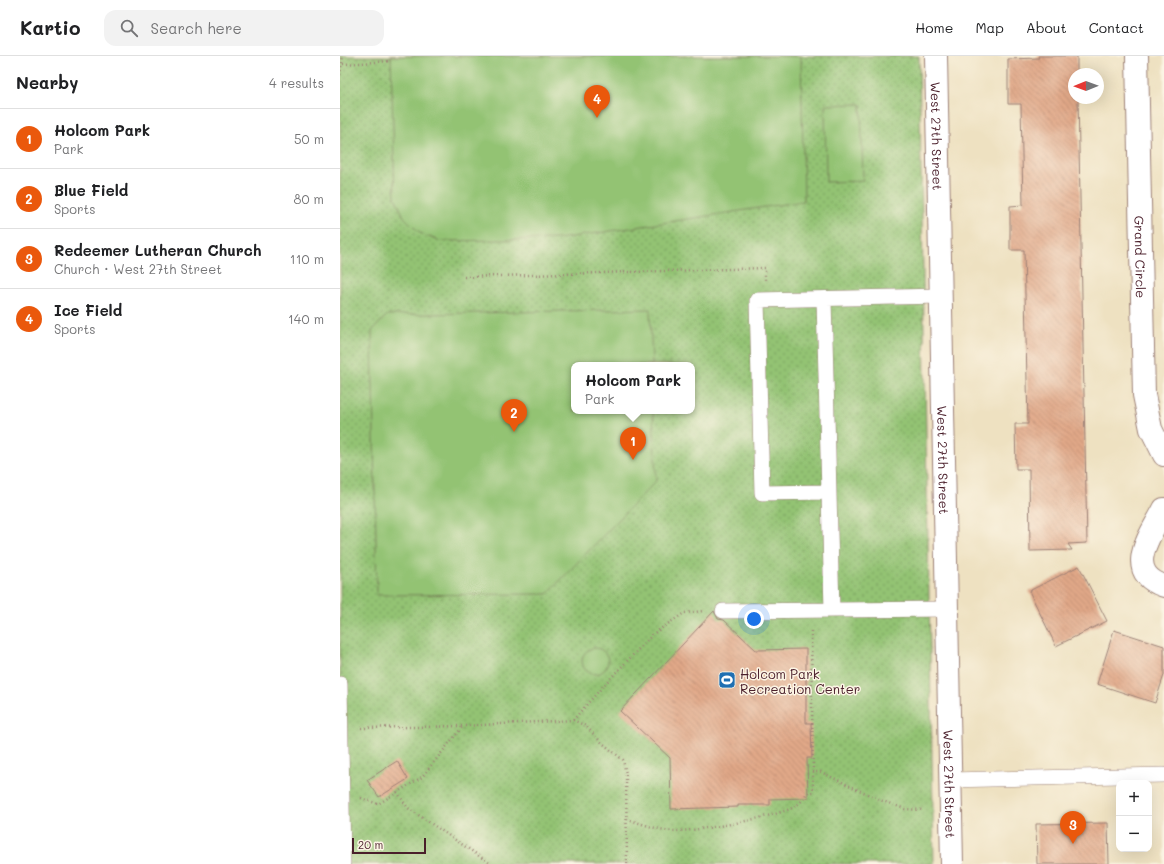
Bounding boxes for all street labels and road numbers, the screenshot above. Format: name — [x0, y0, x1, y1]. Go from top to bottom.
street label: West 27th Street — [928, 81, 947, 191]
street label: Grand Circle — [1132, 215, 1151, 298]
street label: West 27th Street — [934, 405, 954, 515]
street label: West 27th Street — [941, 729, 960, 839]

